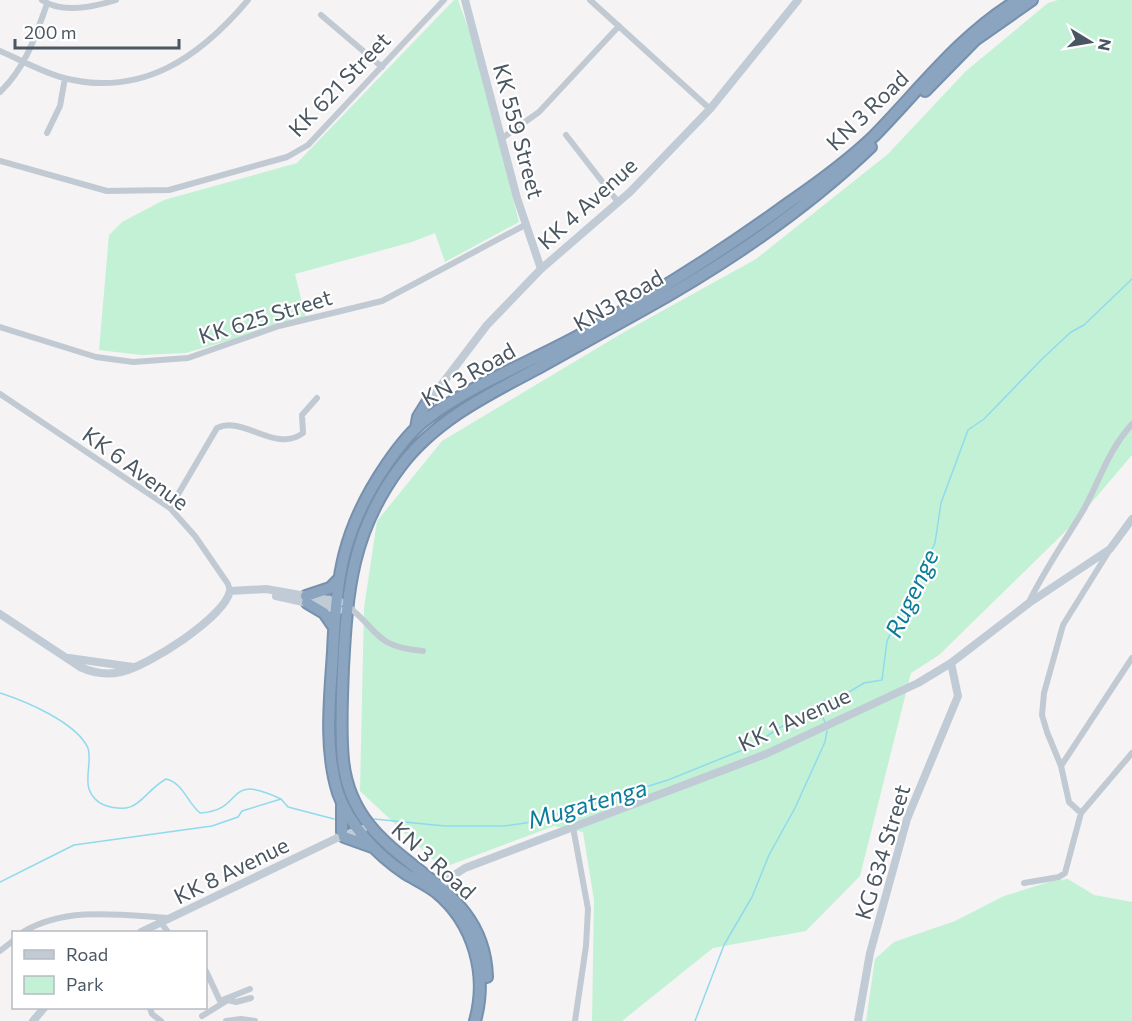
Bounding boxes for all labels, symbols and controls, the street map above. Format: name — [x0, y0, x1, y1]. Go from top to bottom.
scale bar — [15, 12, 178, 50]
north arrow — [1060, 12, 1120, 72]
text: 200 m — [24, 21, 77, 43]
street label: KK 621 Street — [282, 26, 396, 142]
text: N — [1095, 37, 1116, 53]
street label: KK 559 Street — [488, 60, 550, 202]
street label: KN 3 Road — [820, 64, 914, 156]
street label: KK 4 Avenue — [532, 151, 642, 255]
street label: KN3 Road — [568, 263, 668, 337]
street label: KK 625 Street — [195, 283, 335, 349]
street label: KN 3 Road — [416, 336, 520, 412]
street label: KK 6 Avenue — [78, 420, 194, 516]
water label: Rugenge — [878, 544, 944, 642]
street label: KK 1 Avenue — [734, 681, 854, 757]
water label: Mugatenga — [524, 772, 650, 834]
street label: KG 634 Street — [849, 781, 915, 923]
street label: KN 3 Road — [386, 815, 482, 905]
street label: KK 8 Avenue — [169, 831, 293, 909]
legend — [12, 931, 207, 1009]
text: Road — [66, 943, 108, 965]
text: Park — [66, 973, 104, 995]

